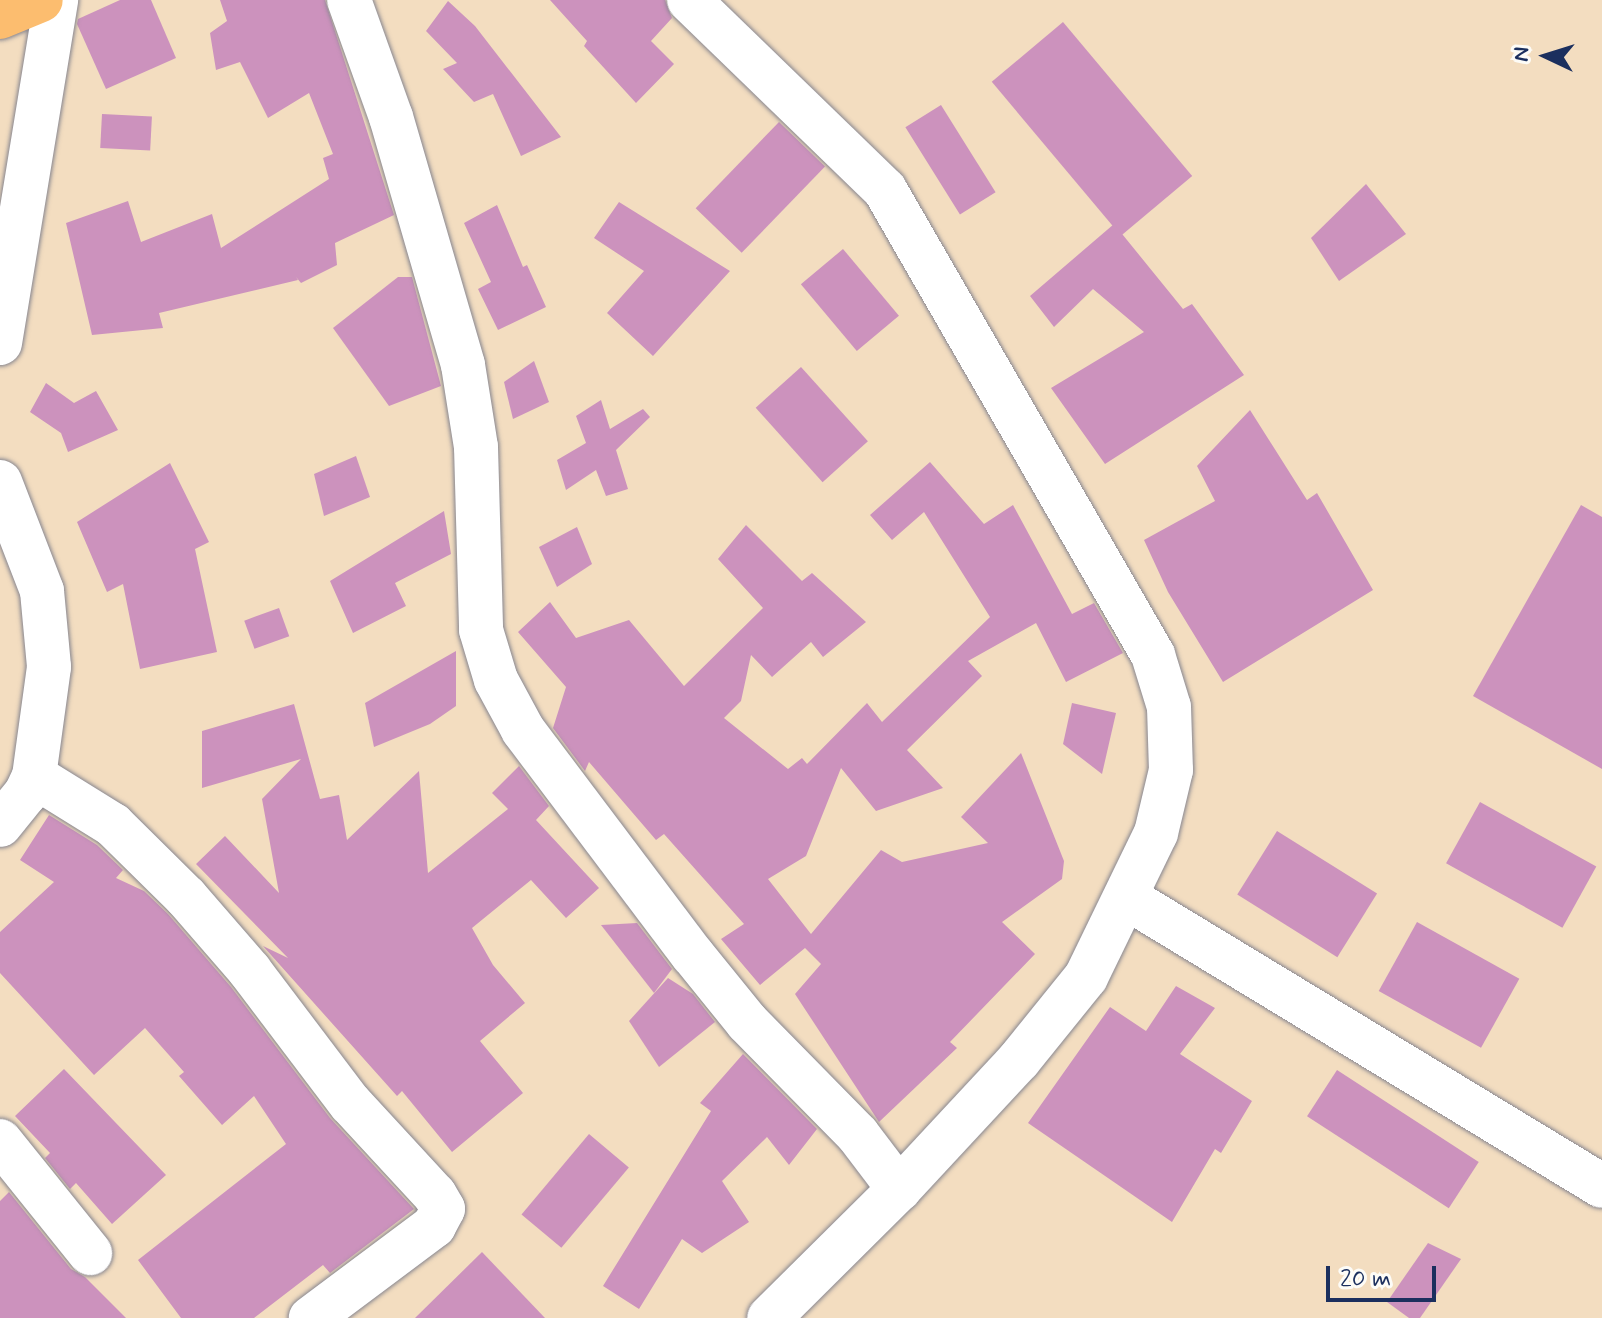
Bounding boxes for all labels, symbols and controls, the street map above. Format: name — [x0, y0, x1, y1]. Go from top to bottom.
north arrow — [1506, 16, 1586, 96]
text: N — [1508, 46, 1537, 63]
scale bar — [1330, 1250, 1440, 1300]
text: 20 m — [1340, 1264, 1391, 1295]

